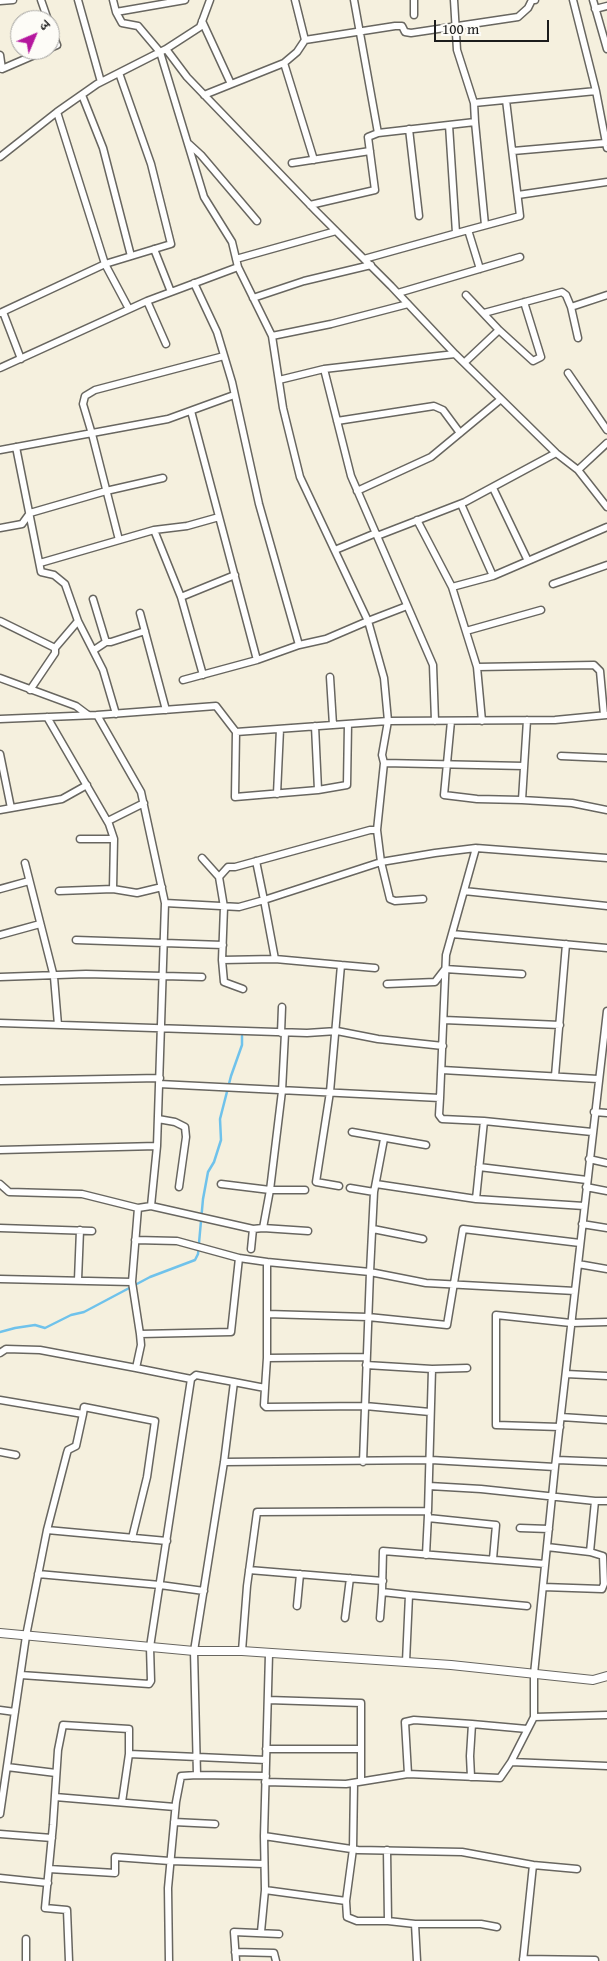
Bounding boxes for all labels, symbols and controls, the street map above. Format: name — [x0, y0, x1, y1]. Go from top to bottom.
north arrow — [10, 10, 60, 60]
scale bar — [437, 10, 552, 42]
text: उ — [35, 15, 54, 35]
text: 100 m — [442, 18, 479, 39]

